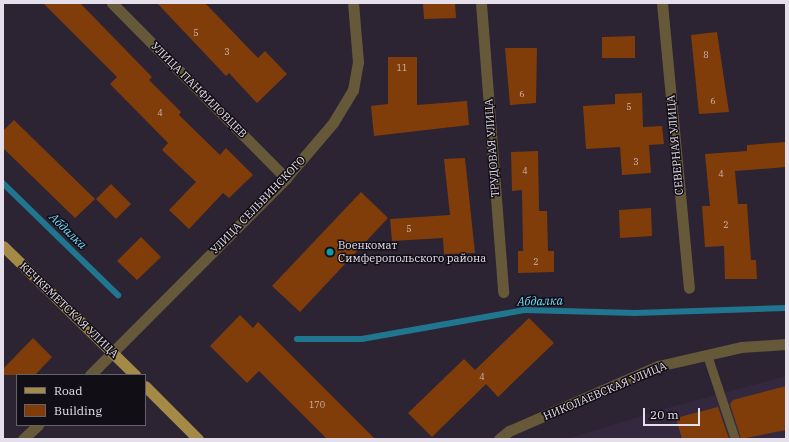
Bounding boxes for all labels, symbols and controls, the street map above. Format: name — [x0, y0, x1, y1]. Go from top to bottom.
house number: 5 — [193, 28, 199, 38]
street label: УЛИЦА ПАНФИЛОВЦЕВ — [149, 40, 249, 140]
house number: 3 — [224, 47, 230, 57]
house number: 8 — [703, 50, 709, 60]
house number: 11 — [397, 63, 407, 73]
house number: 6 — [519, 89, 525, 99]
street label: СЕВЕРНАЯ УЛИЦА — [664, 94, 686, 196]
house number: 6 — [710, 96, 716, 106]
street label: ТРУДОВАЯ УЛИЦА — [482, 98, 502, 198]
house number: 5 — [626, 102, 632, 112]
house number: 4 — [157, 108, 163, 118]
street label: УЛИЦА СЕЛЬВИНСКОГО — [208, 153, 308, 257]
house number: 3 — [633, 157, 639, 167]
house number: 4 — [522, 166, 528, 176]
house number: 4 — [718, 169, 724, 179]
water label: Абдалка — [47, 210, 89, 252]
house number: 2 — [723, 220, 729, 230]
house number: 5 — [406, 224, 412, 234]
place label: Военкомат Симферопольского района — [338, 239, 486, 265]
marker: Военкомат Симферопольского района — [325, 247, 335, 257]
house number: 2 — [533, 257, 539, 267]
street label: КЕЧКЕМЕТСКАЯ УЛИЦА — [17, 260, 121, 360]
water label: Абдалка — [517, 293, 563, 309]
street label: НИКОЛАЕВСКАЯ УЛИЦА — [541, 359, 669, 423]
house number: 4 — [479, 372, 485, 382]
legend — [16, 374, 146, 426]
text: Road — [54, 383, 83, 398]
house number: 170 — [309, 400, 325, 410]
scale bar — [645, 400, 702, 426]
text: Building — [54, 403, 102, 418]
text: 20 m — [650, 407, 679, 422]

